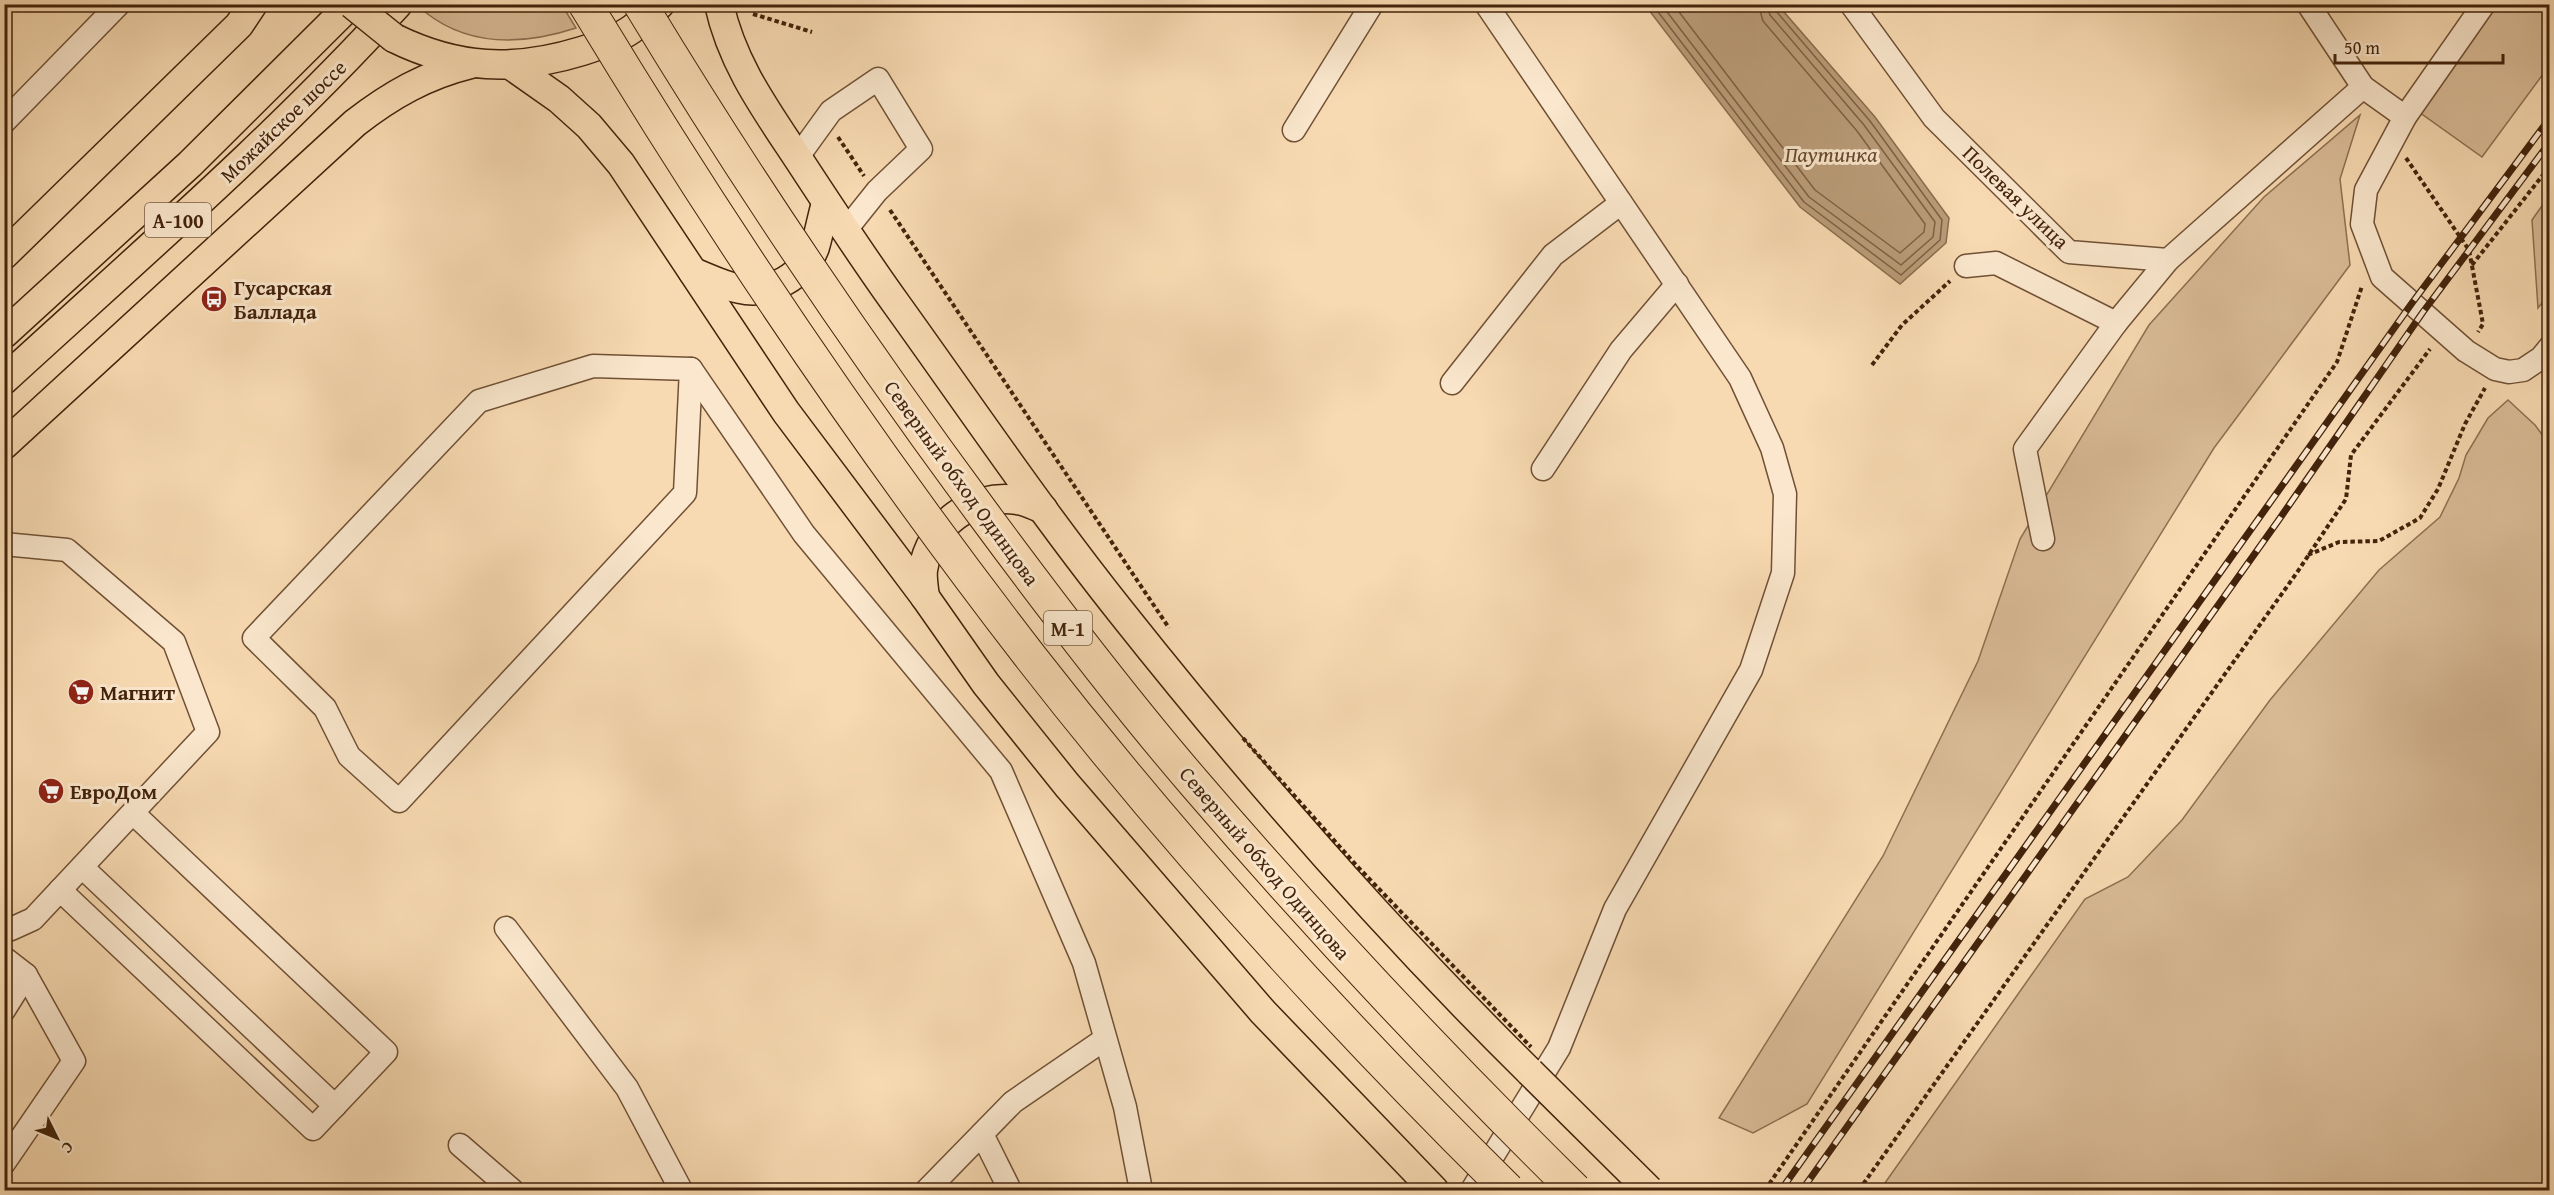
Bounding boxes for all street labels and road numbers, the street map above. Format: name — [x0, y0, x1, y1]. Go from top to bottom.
street label: Можайское шоссе — [213, 52, 353, 190]
street label: Полевая улица — [1956, 138, 2076, 256]
road number: А-100 — [145, 203, 211, 237]
street label: Северный обход Одинцова — [877, 374, 1047, 592]
road number: М-1 — [1044, 611, 1092, 645]
street label: Северный обход Одинцова — [1172, 759, 1358, 967]

